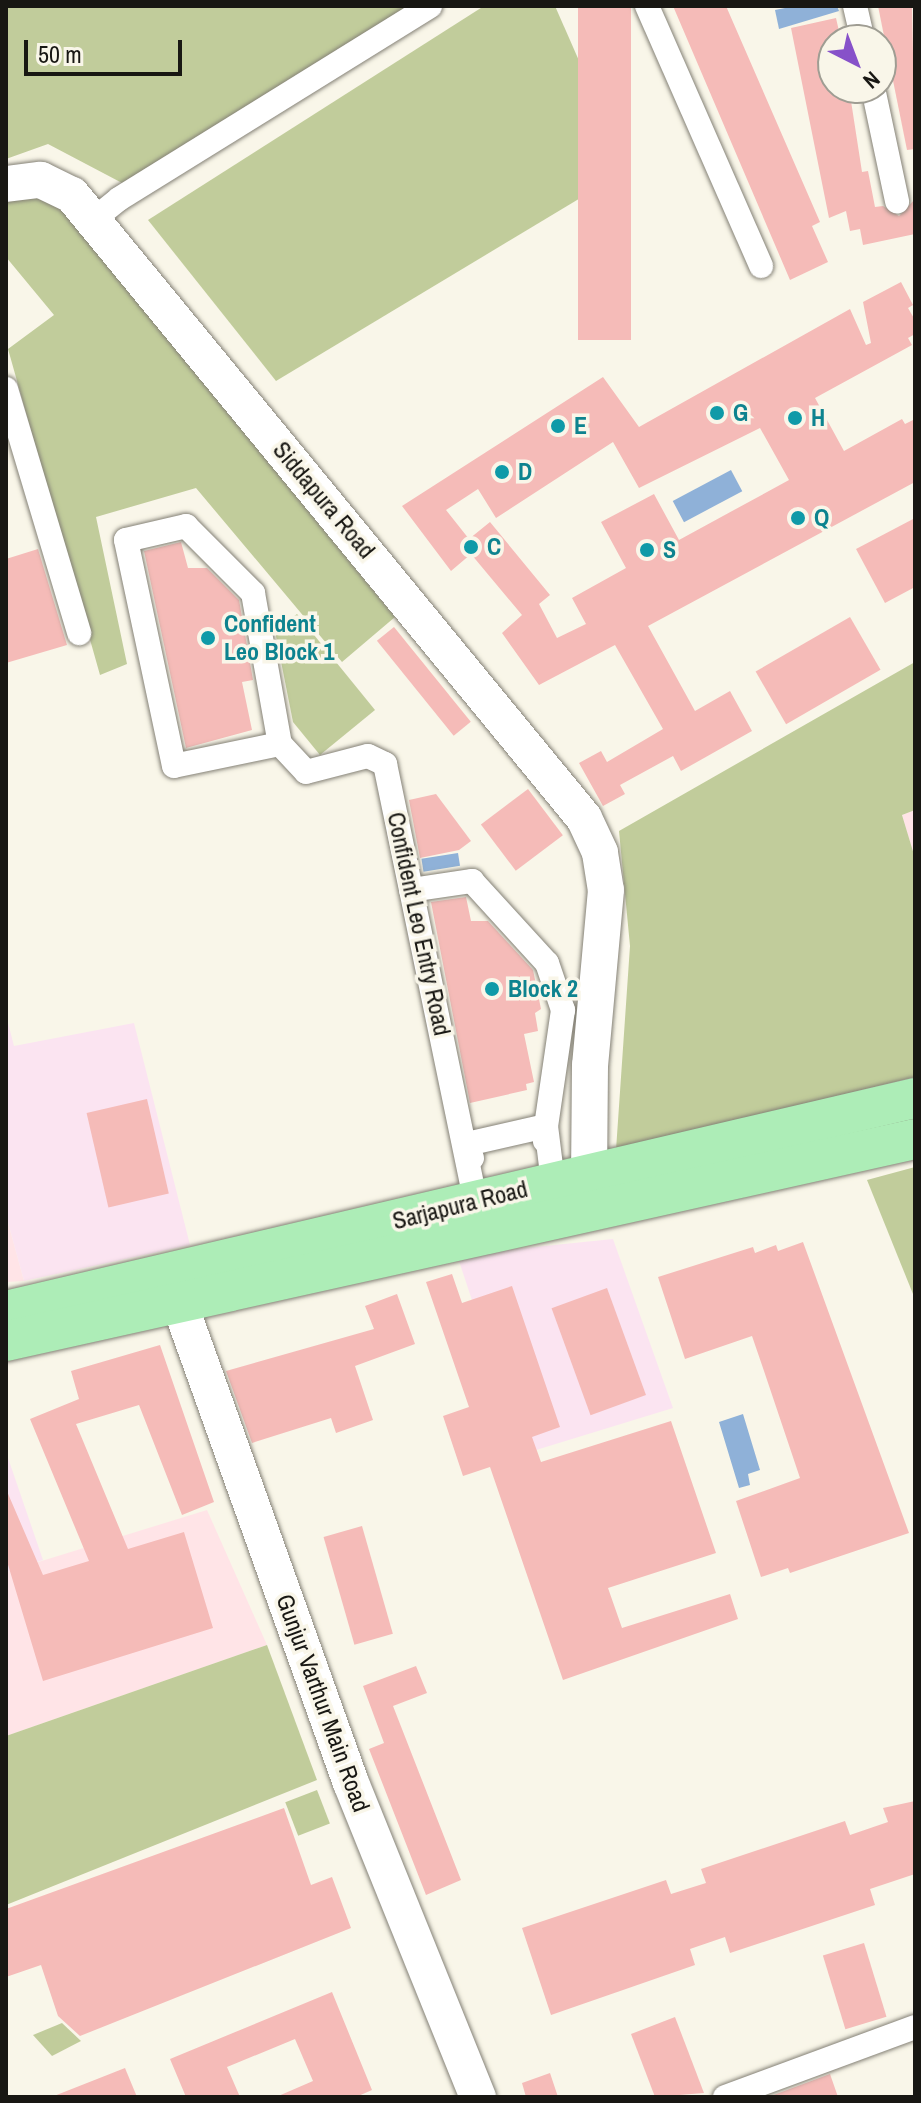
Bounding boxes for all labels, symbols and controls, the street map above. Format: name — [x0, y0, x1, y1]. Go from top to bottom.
scale bar — [28, 24, 186, 74]
north arrow — [817, 24, 897, 104]
text: 50 m — [38, 38, 82, 70]
text: N — [857, 65, 887, 96]
place label: G — [733, 399, 748, 427]
marker: G — [708, 404, 726, 422]
place label: H — [811, 404, 825, 432]
marker: H — [786, 409, 804, 427]
place label: E — [574, 412, 587, 440]
marker: E — [549, 417, 567, 435]
street label: Siddapura Road — [267, 436, 381, 564]
place label: D — [518, 458, 532, 486]
marker: D — [493, 463, 511, 481]
place label: Q — [814, 504, 829, 532]
marker: Q — [789, 509, 807, 527]
place label: C — [487, 533, 501, 561]
place label: S — [663, 536, 676, 564]
marker: C — [462, 538, 480, 556]
marker: S — [638, 541, 656, 559]
place label: Confident Leo Block 1 — [224, 610, 334, 666]
marker: Confident Leo Block 1 — [199, 629, 217, 647]
street label: Confident Leo Entry Road — [381, 810, 457, 1038]
place label: Block 2 — [508, 975, 578, 1003]
marker: Block 2 — [483, 980, 501, 998]
street label: Sarjapura Road — [390, 1174, 530, 1236]
street label: Gunjur Varthur Main Road — [270, 1590, 376, 1816]

